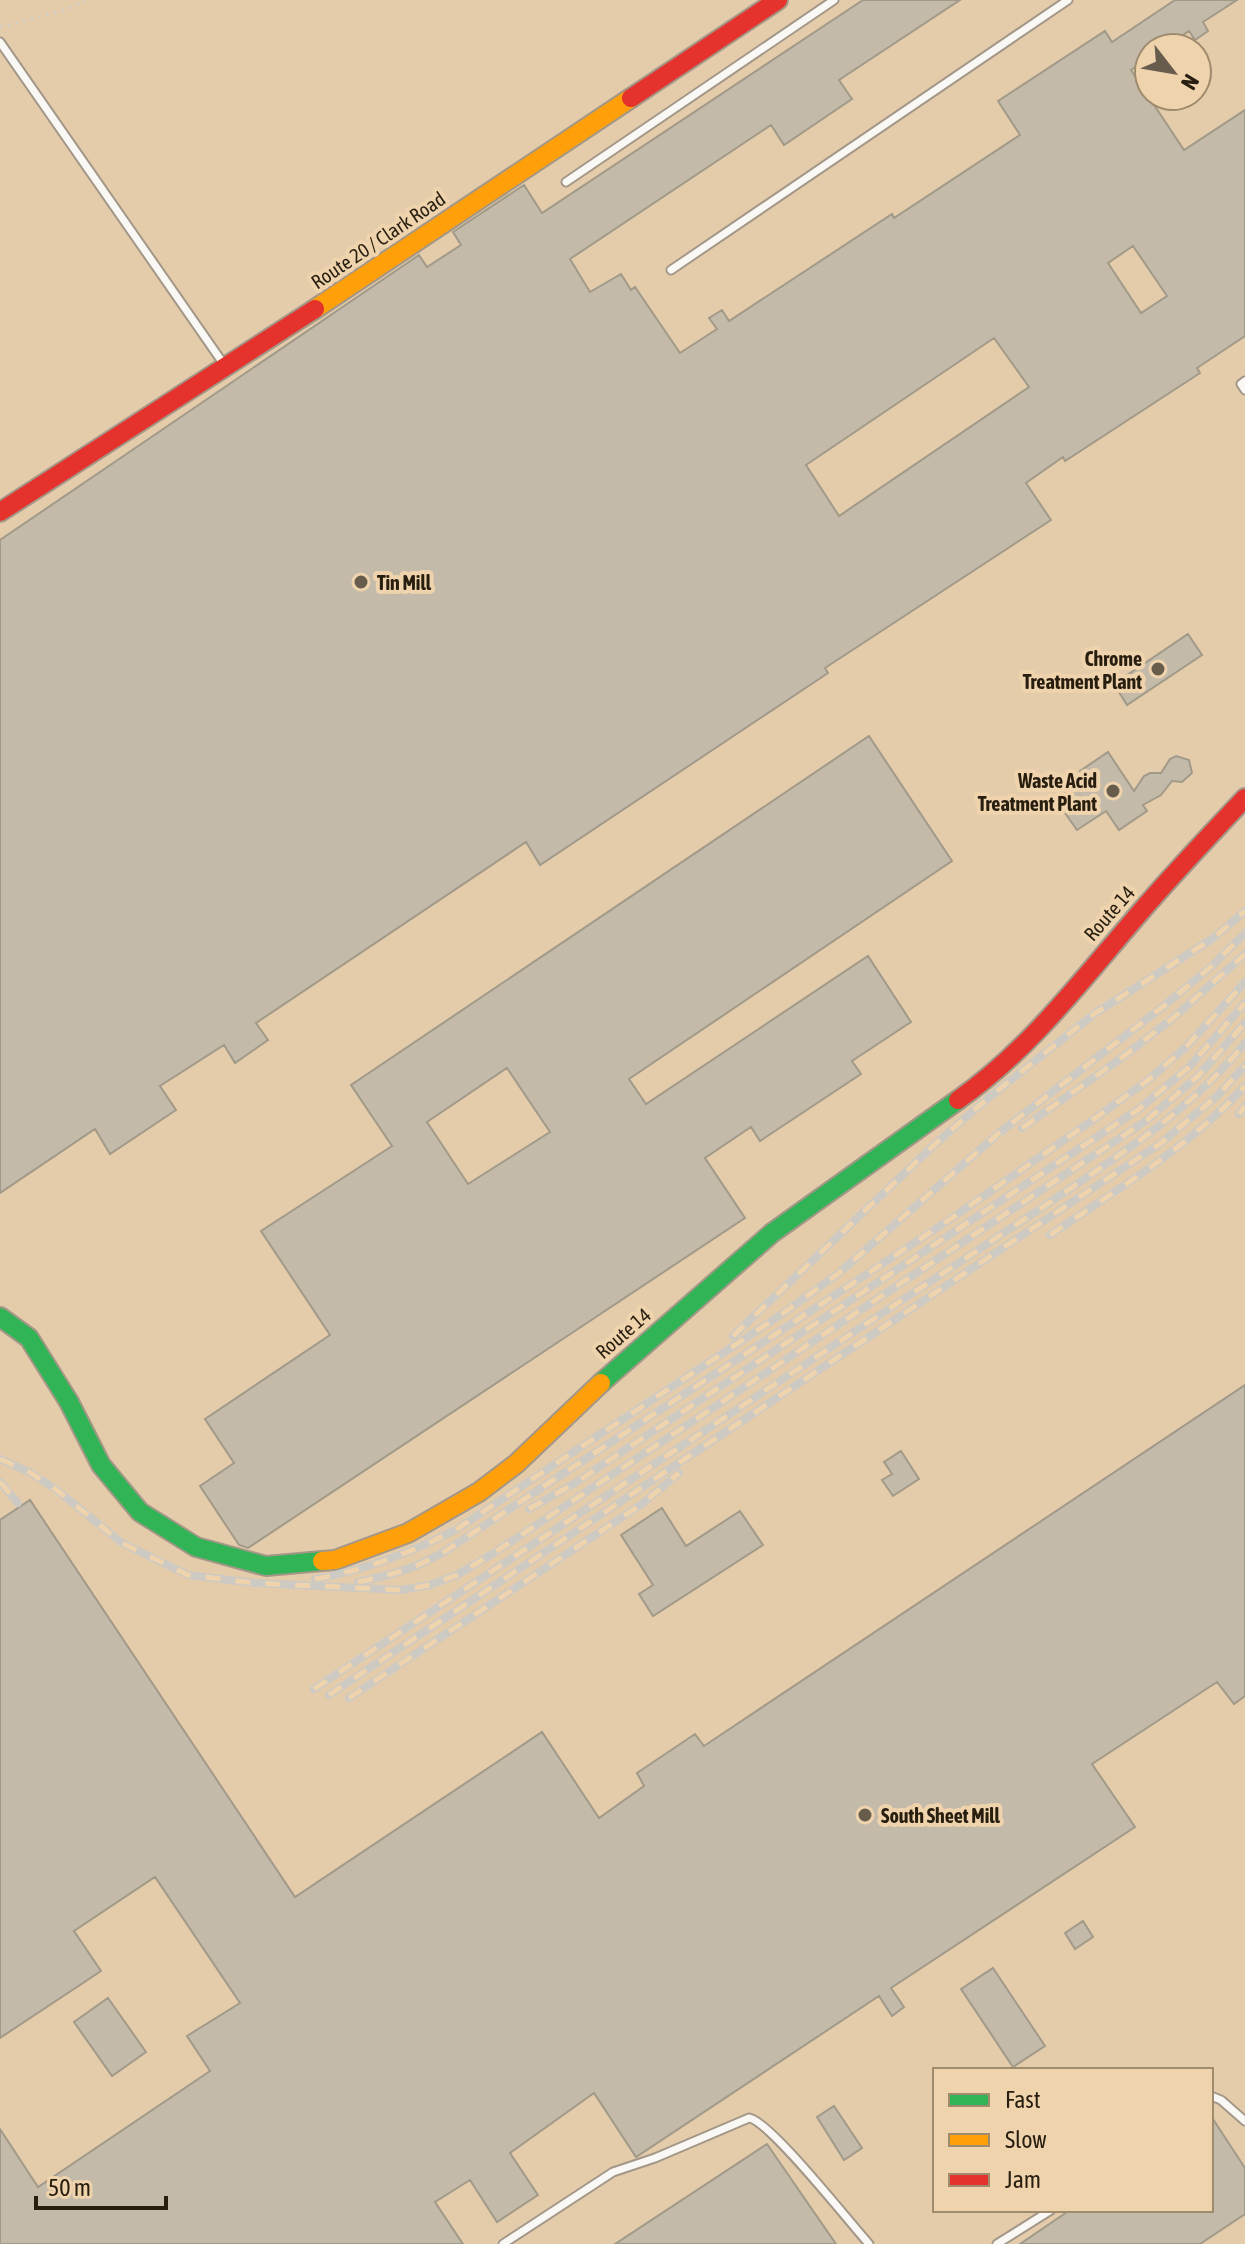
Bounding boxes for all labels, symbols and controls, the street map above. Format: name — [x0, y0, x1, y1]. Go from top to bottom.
north arrow — [1133, 32, 1213, 112]
text: N — [1176, 70, 1205, 95]
street label: Route 20 / Clark Road — [307, 187, 449, 293]
place label: Tin Mill — [377, 571, 432, 594]
marker: Tin Mill — [352, 573, 370, 591]
place label: Chrome Treatment Plant — [1023, 647, 1142, 693]
marker: Chrome Treatment Plant — [1149, 660, 1167, 678]
place label: Waste Acid Treatment Plant — [978, 769, 1097, 815]
marker: Waste Acid Treatment Plant — [1104, 782, 1122, 800]
street label: Route 14 — [1079, 881, 1139, 945]
street label: Route 14 — [591, 1303, 655, 1363]
place label: South Sheet Mill — [881, 1804, 1001, 1827]
marker: South Sheet Mill — [856, 1806, 874, 1824]
legend — [933, 2068, 1213, 2212]
text: Fast — [1005, 2086, 1041, 2113]
text: Slow — [1005, 2126, 1047, 2153]
scale bar — [36, 2160, 166, 2210]
text: Jam — [1005, 2166, 1041, 2193]
text: 50 m — [48, 2174, 91, 2201]

